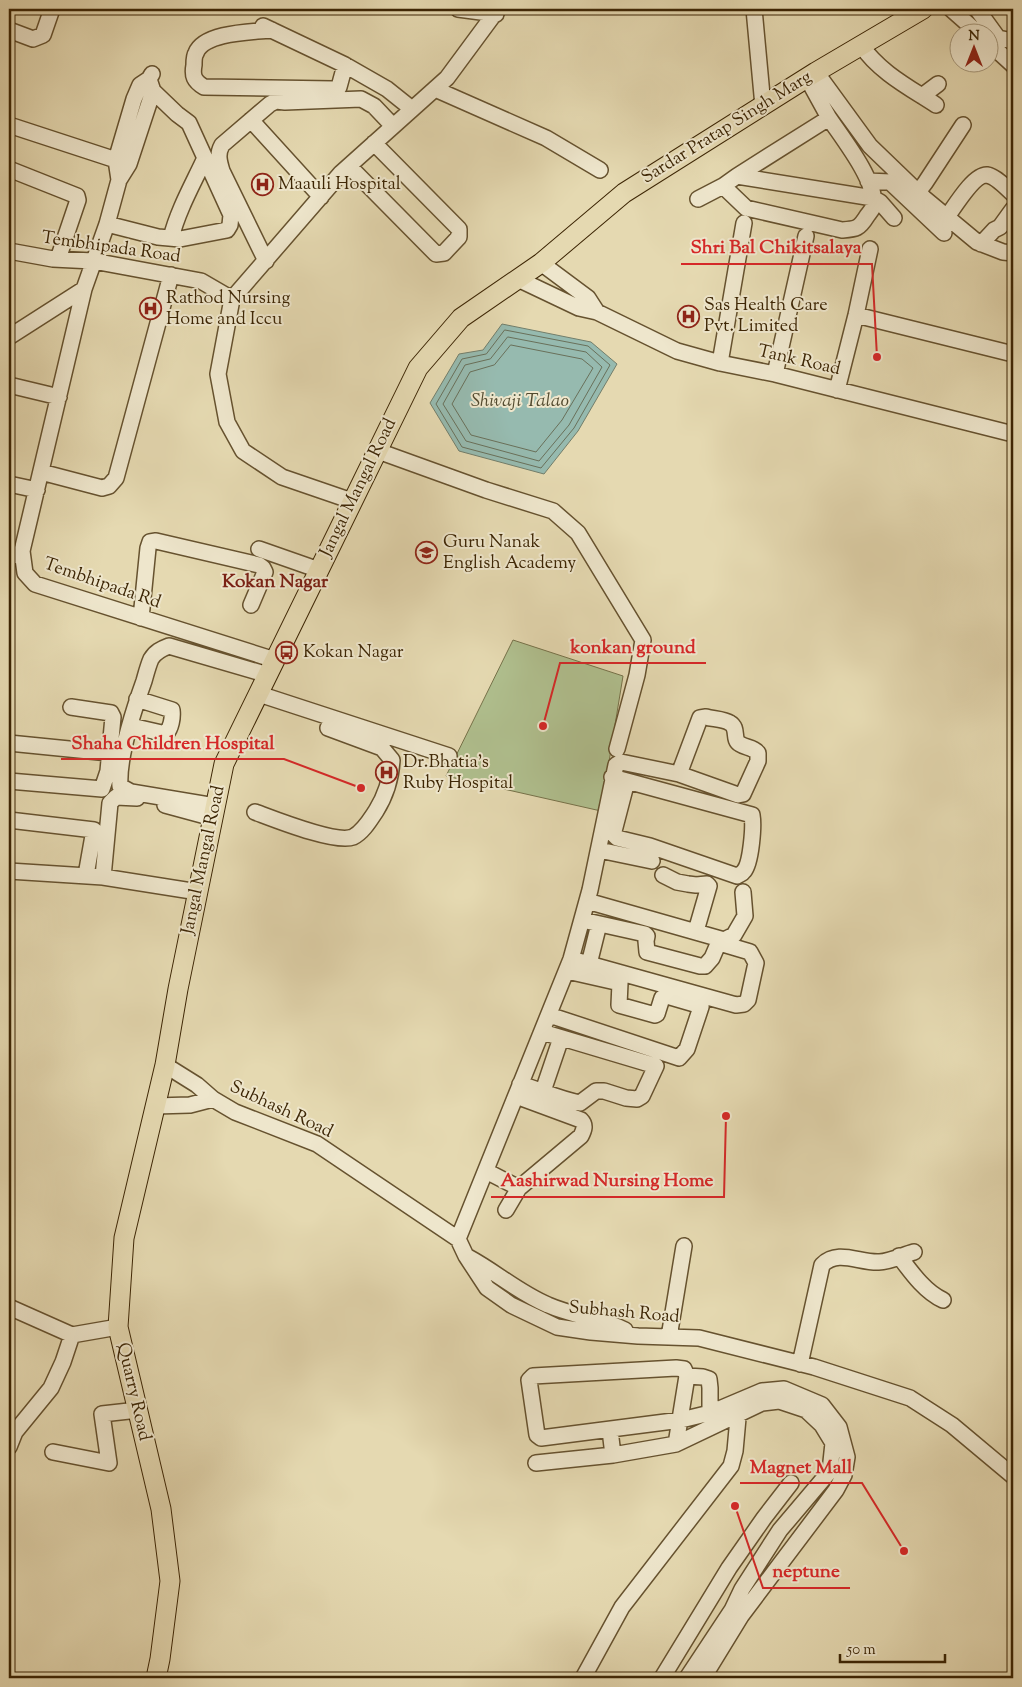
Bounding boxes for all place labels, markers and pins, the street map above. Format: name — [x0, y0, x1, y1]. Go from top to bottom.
place label: Maauli Hospital — [278, 172, 401, 198]
hospital icon: Maauli Hospital — [250, 173, 274, 197]
callout: Shri Bal Chikitsalaya — [681, 230, 872, 264]
place label: Rathod Nursing Home and Iccu — [166, 286, 290, 333]
place label: Sas Health Care Pvt. Limited — [704, 293, 828, 340]
hospital icon: Rathod Nursing Home and Iccu — [138, 297, 162, 321]
hospital icon: Sas Health Care Pvt. Limited — [676, 304, 700, 328]
place label: Guru Nanak English Academy — [443, 530, 576, 577]
school or university icon: Guru Nanak English Academy — [415, 541, 439, 565]
callout: konkan ground — [560, 629, 706, 663]
place label: Kokan Nagar — [303, 640, 404, 666]
bus stop icon: Kokan Nagar — [275, 641, 299, 665]
callout: Shaha Children Hospital — [61, 725, 284, 759]
place label: Dr.Bhatia's Ruby Hospital — [403, 750, 513, 797]
hospital icon: Dr.Bhatia's Ruby Hospital — [375, 761, 399, 785]
callout: Aashirwad Nursing Home — [491, 1163, 724, 1197]
callout: Magnet Mall — [740, 1449, 862, 1483]
callout: neptune — [763, 1554, 850, 1588]

